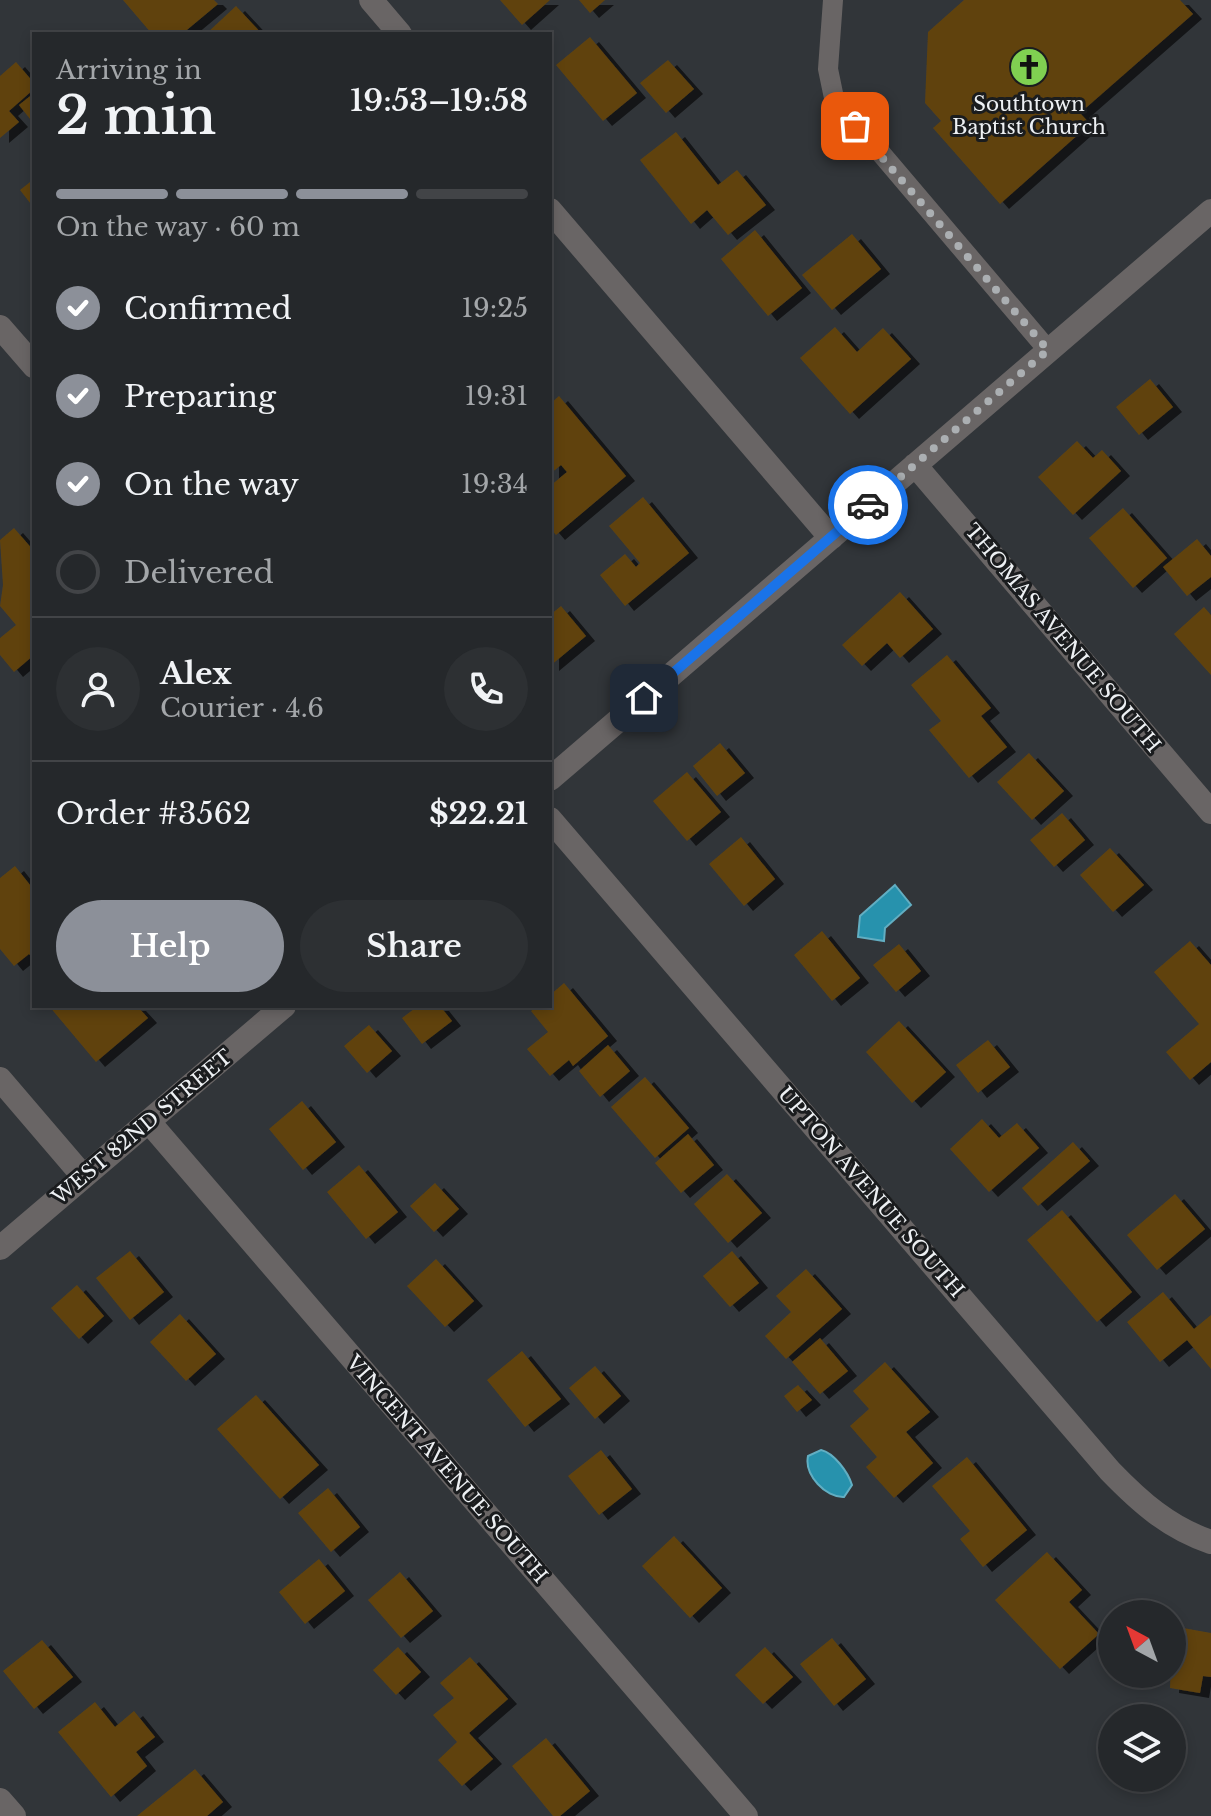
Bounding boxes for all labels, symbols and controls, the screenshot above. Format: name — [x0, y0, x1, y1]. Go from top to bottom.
church icon: Southtown Baptist Church — [1008, 46, 1050, 88]
text: Arriving in — [56, 54, 202, 86]
text: 19:53–19:58 — [350, 82, 528, 119]
text: 2 min — [56, 84, 216, 148]
pin — [821, 92, 889, 160]
place label: Southtown Baptist Church — [952, 92, 1106, 139]
icon: bag — [833, 104, 877, 148]
text: On the way · 60 m — [56, 211, 300, 243]
icon: check — [56, 286, 100, 330]
text: Confirmed — [124, 290, 292, 327]
text: 19:25 — [461, 292, 528, 324]
icon: check — [56, 374, 100, 418]
text: Preparing — [124, 378, 276, 415]
text: 19:31 — [465, 380, 528, 412]
icon: check — [56, 462, 100, 506]
courier — [828, 465, 908, 545]
text: On the way — [124, 466, 299, 503]
text: 19:34 — [461, 468, 528, 500]
icon: car — [846, 483, 890, 527]
street label: THOMAS AVENUE SOUTH — [960, 519, 1166, 757]
text: Delivered — [124, 554, 274, 591]
button: person — [56, 647, 140, 731]
button: phone — [444, 647, 528, 731]
text: Alex — [160, 655, 232, 692]
pin — [610, 664, 678, 732]
icon: home — [622, 676, 666, 720]
text: Courier · 4.6 — [160, 692, 324, 724]
text: Order #3562 — [56, 795, 251, 832]
text: $22.21 — [429, 795, 528, 832]
button: Help — [56, 900, 284, 992]
button: Share — [300, 900, 528, 992]
street label: WEST 82ND STREET — [46, 1045, 237, 1210]
street label: UPTON AVENUE SOUTH — [773, 1082, 969, 1302]
street label: VINCENT AVENUE SOUTH — [341, 1350, 552, 1588]
north arrow — [1098, 1600, 1186, 1688]
map controls — [1098, 1600, 1186, 1792]
button: layers — [1098, 1704, 1186, 1792]

